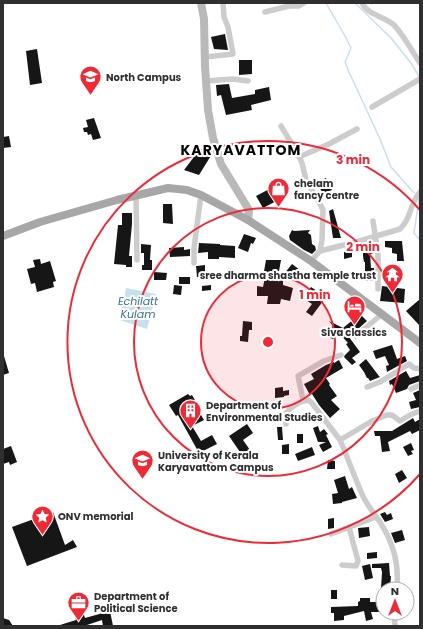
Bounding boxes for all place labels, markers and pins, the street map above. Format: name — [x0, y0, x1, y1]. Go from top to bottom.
school or university icon: North Campus — [77, 64, 103, 97]
place label: North Campus — [106, 70, 182, 85]
shop icon: chelam fancy centre — [266, 176, 292, 209]
place label: chelam fancy centre — [294, 176, 359, 203]
temple icon: sree dharma shastha temple trust — [379, 262, 405, 295]
place label: sree dharma shastha temple trust — [200, 268, 376, 283]
hotel icon: Siva classics — [341, 293, 367, 326]
place label: Siva classics — [321, 325, 387, 340]
centre of rings — [261, 335, 275, 349]
building icon: Department of Environmental Studies — [178, 398, 204, 431]
place label: Department of Environmental Studies — [206, 398, 323, 425]
school or university icon: University of Kerala Karyavattom Campus — [129, 448, 155, 481]
place label: University of Kerala Karyavattom Campus — [158, 448, 274, 475]
place icon: ONV memorial — [30, 503, 56, 536]
place label: ONV memorial — [58, 509, 134, 524]
office icon: Department of Political Science — [66, 589, 92, 622]
place label: Department of Political Science — [94, 589, 178, 616]

